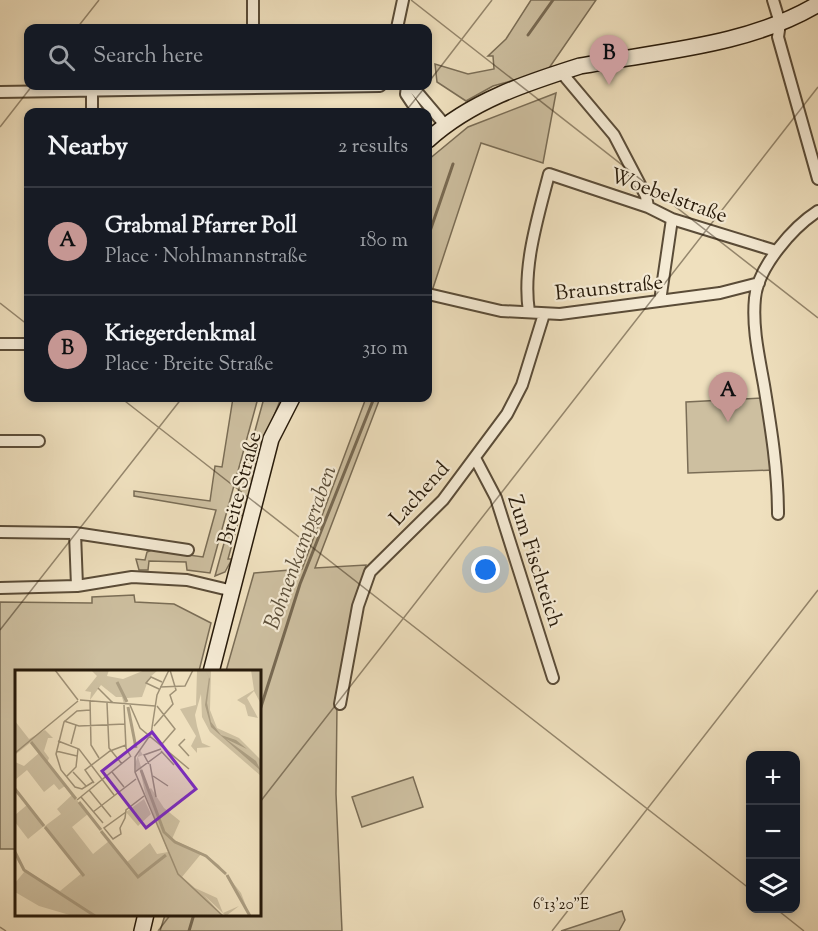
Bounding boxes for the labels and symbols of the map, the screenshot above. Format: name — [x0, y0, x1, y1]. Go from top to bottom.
pin: B — [590, 36, 628, 85]
street label: Woebelstraße — [605, 162, 731, 232]
street label: Braunstraße — [554, 268, 665, 310]
pin: A — [708, 372, 748, 422]
street label: Breite Straße — [211, 428, 270, 549]
street label: Lachend — [383, 455, 458, 533]
water label: Bohnenkampgraben — [257, 461, 346, 634]
street label: Zum Fischteich — [499, 492, 570, 632]
your location — [471, 555, 500, 584]
inset map — [15, 670, 261, 916]
text: 6°13'20"E — [533, 895, 589, 916]

